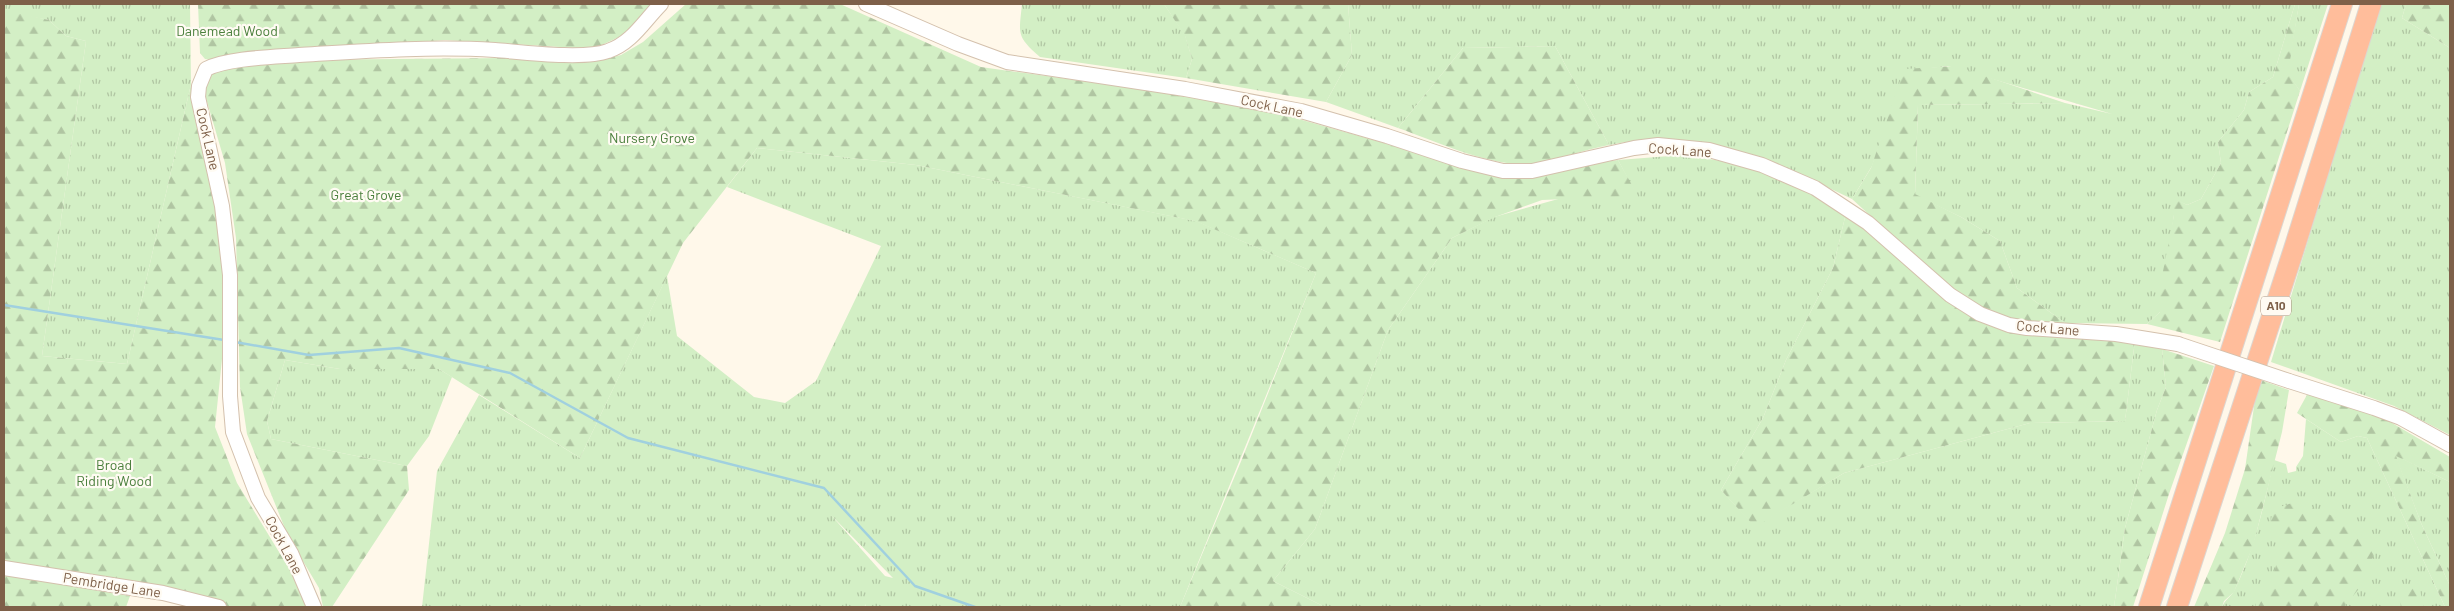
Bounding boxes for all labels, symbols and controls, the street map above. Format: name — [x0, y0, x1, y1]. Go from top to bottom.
park label: Danemead Wood — [176, 22, 278, 39]
street label: Cock Lane — [1239, 91, 1305, 120]
street label: Cock Lane — [193, 106, 224, 172]
park label: Nursery Grove — [609, 129, 695, 146]
street label: Cock Lane — [1648, 139, 1712, 160]
park label: Great Grove — [331, 186, 401, 203]
road number: A10 — [2261, 296, 2291, 316]
street label: Cock Lane — [2016, 316, 2080, 339]
park label: Broad Riding Wood — [76, 456, 152, 489]
street label: Cock Lane — [262, 513, 307, 577]
street label: Pembridge Lane — [62, 568, 162, 601]

